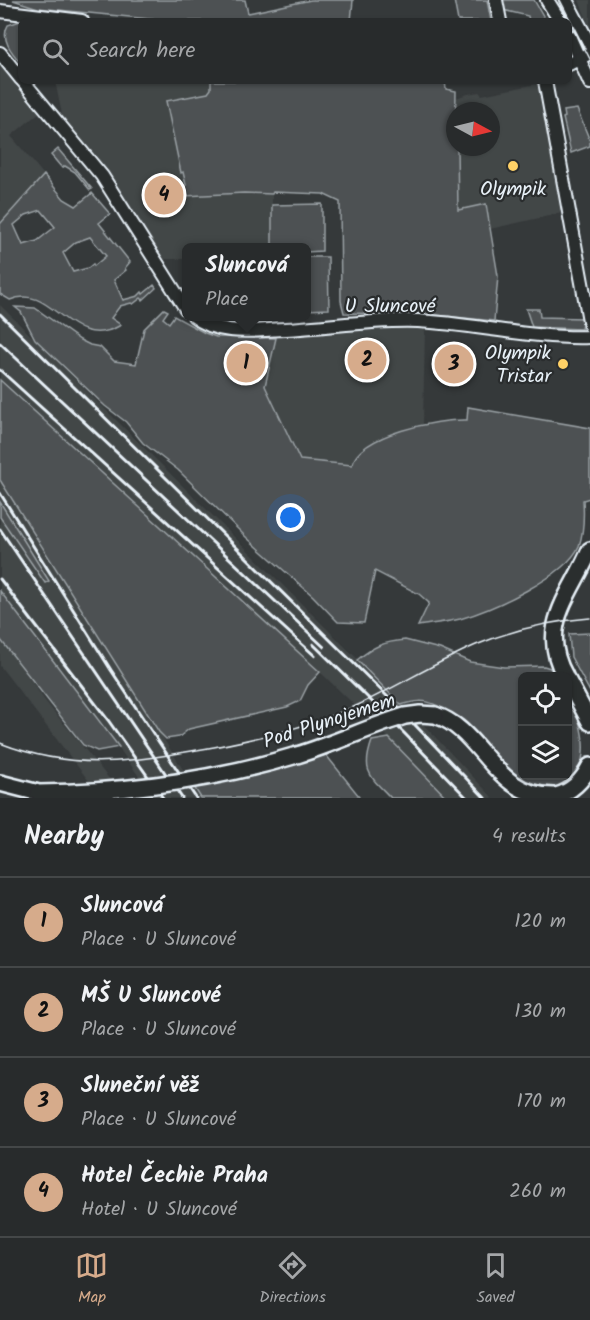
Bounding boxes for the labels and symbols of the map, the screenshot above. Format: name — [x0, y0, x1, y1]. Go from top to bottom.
north arrow — [446, 102, 500, 156]
marker: Olympik — [506, 159, 520, 173]
pin: 4 — [144, 172, 184, 218]
place label: Olympik — [480, 174, 547, 206]
street label: U Sluncové — [345, 291, 437, 323]
pin: 2 — [348, 338, 386, 382]
place label: Olympik Tristar — [485, 338, 552, 393]
pin: 1 — [226, 340, 266, 386]
pin: 3 — [434, 342, 474, 386]
marker: Olympik Tristar — [556, 357, 570, 371]
your location — [276, 503, 305, 532]
street label: Pod Plynojemem — [259, 685, 400, 758]

